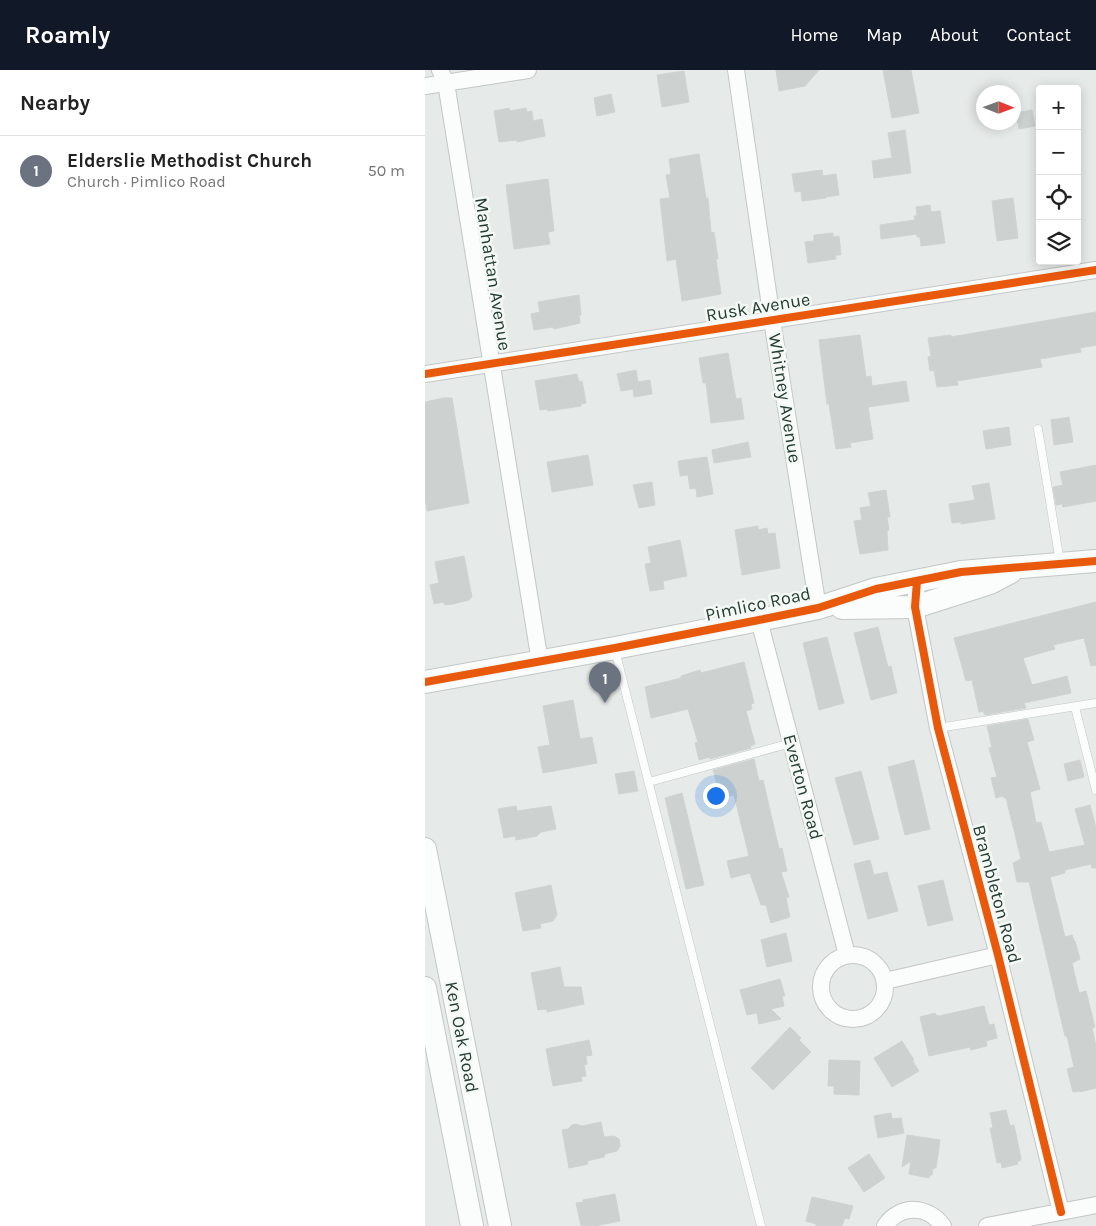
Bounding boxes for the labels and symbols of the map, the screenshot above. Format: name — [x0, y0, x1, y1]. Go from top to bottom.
north arrow — [976, 85, 1021, 130]
street label: Manhattan Avenue — [470, 196, 516, 352]
street label: Rusk Avenue — [704, 288, 812, 326]
street label: Whitney Avenue — [764, 332, 806, 464]
street label: Pimlico Road — [703, 582, 813, 626]
pin: 1 — [589, 662, 621, 703]
street label: Everton Road — [778, 732, 828, 842]
your location — [703, 783, 729, 809]
street label: Brambleton Road — [968, 822, 1026, 966]
street label: Ken Oak Road — [440, 980, 484, 1094]

